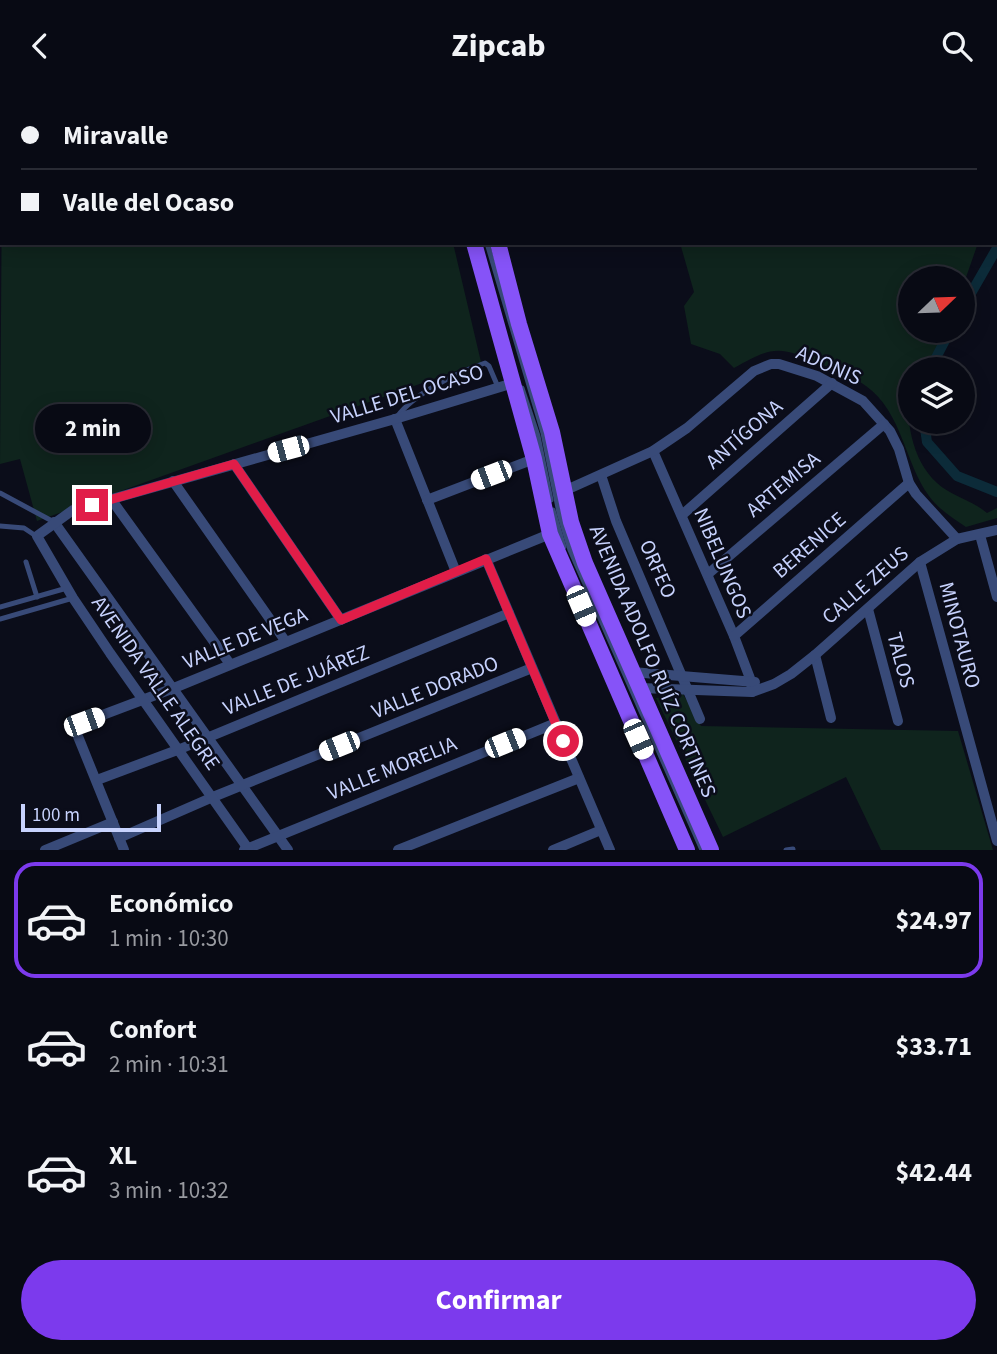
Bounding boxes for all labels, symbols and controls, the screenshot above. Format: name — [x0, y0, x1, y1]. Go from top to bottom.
text: Zipcab — [451, 23, 546, 69]
icon: back — [21, 27, 59, 65]
icon: search — [938, 27, 976, 65]
text: Miravalle — [63, 117, 168, 154]
text: Valle del Ocaso — [63, 184, 234, 221]
north arrow — [898, 266, 975, 343]
map controls — [898, 266, 975, 434]
street label: ADONIS — [792, 337, 866, 393]
street label: VALLE DEL OCASO — [327, 356, 487, 432]
button: layers — [898, 357, 975, 434]
street label: ANTÍGONA — [699, 392, 790, 476]
callout: 2 min — [34, 403, 150, 453]
text: 2 min — [65, 412, 121, 445]
car — [265, 433, 312, 465]
street label: ARTEMISA — [739, 444, 827, 524]
car — [468, 458, 515, 492]
route end — [76, 489, 108, 521]
street label: NIBELUNGOS — [686, 503, 760, 623]
street label: BERENICE — [766, 505, 852, 585]
street label: AVENIDA ADOLFO RUÍZ CORTINES — [582, 520, 724, 802]
street label: ORFEO — [632, 535, 684, 603]
street label: CALLE ZEUS — [815, 539, 915, 631]
street label: MINOTAURO — [931, 579, 989, 691]
car — [564, 583, 599, 629]
street label: AVENIDA VALLE ALEGRE — [84, 590, 228, 776]
street label: VALLE DE VEGA — [178, 599, 312, 677]
street label: TALOS — [879, 629, 923, 691]
street label: VALLE DE JUÁREZ — [219, 637, 373, 723]
street label: VALLE DORADO — [367, 648, 503, 726]
car — [61, 705, 108, 739]
car — [620, 716, 657, 762]
car — [482, 725, 529, 761]
route start — [547, 725, 579, 757]
car — [316, 728, 363, 764]
street label: VALLE MORELIA — [323, 728, 462, 808]
scale bar — [21, 801, 161, 833]
text: 100 m — [32, 802, 80, 829]
text: Económico — [109, 885, 234, 922]
icon: car — [25, 889, 88, 952]
text: $24.97 — [896, 902, 972, 939]
text: 1 min · 10:30 — [109, 922, 229, 955]
text: Confort — [109, 1011, 197, 1048]
icon: car — [25, 1015, 88, 1078]
text: $33.71 — [896, 1028, 972, 1065]
text: 2 min · 10:31 — [109, 1048, 229, 1081]
text: XL — [109, 1137, 137, 1174]
icon: car — [25, 1141, 88, 1204]
text: $42.44 — [896, 1154, 972, 1191]
text: 3 min · 10:32 — [109, 1174, 229, 1207]
button: Confirmar — [21, 1260, 976, 1340]

